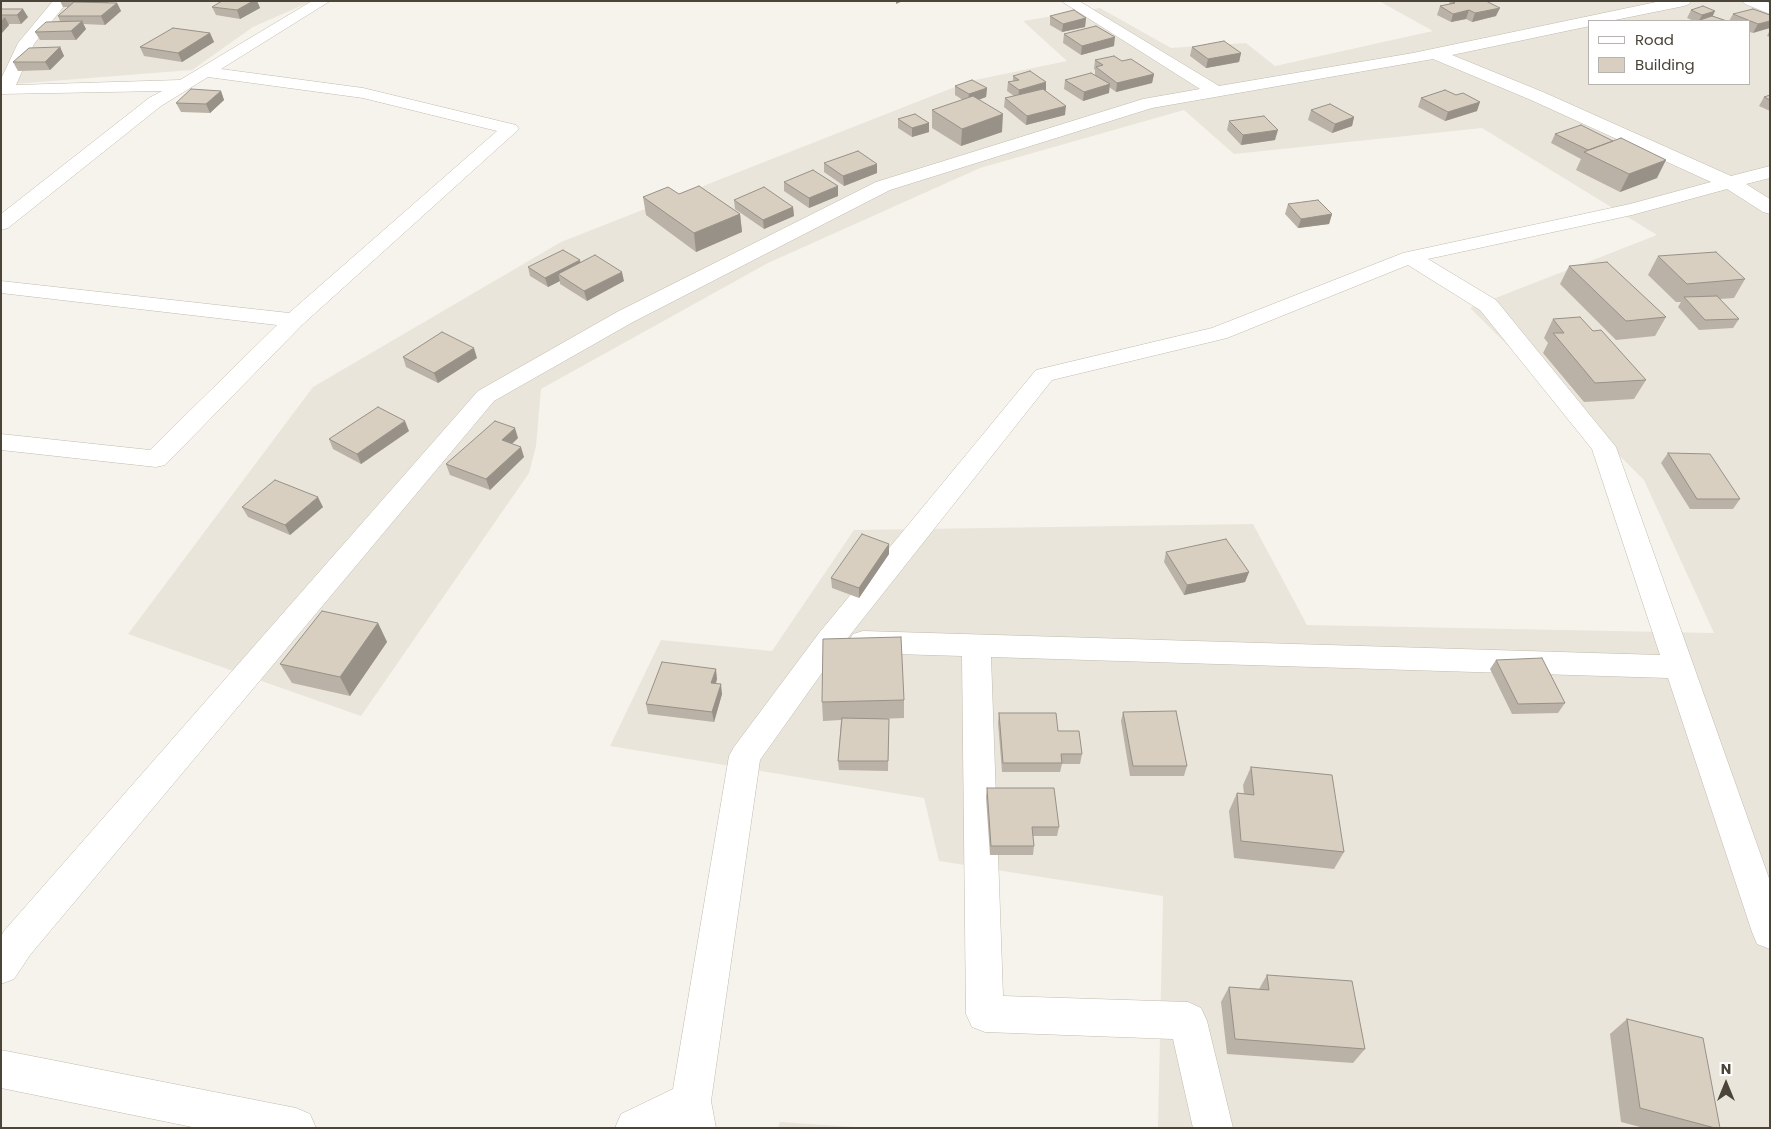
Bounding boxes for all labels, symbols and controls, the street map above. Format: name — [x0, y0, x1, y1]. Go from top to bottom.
legend — [1588, 20, 1751, 85]
text: Road — [1635, 29, 1674, 50]
text: Building — [1635, 54, 1695, 75]
north arrow — [1701, 1059, 1751, 1109]
text: N — [1721, 1059, 1731, 1079]

